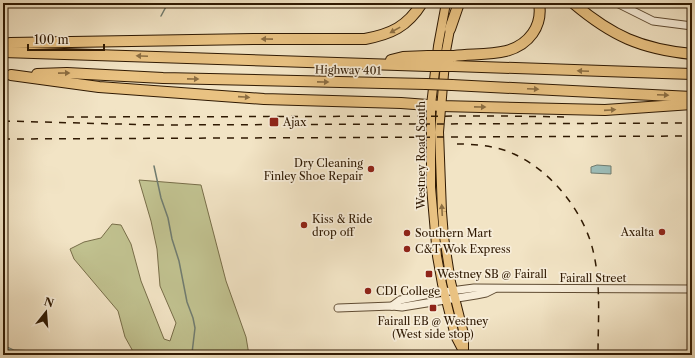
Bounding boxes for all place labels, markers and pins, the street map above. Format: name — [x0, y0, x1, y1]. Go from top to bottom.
place label: Ajax — [282, 115, 307, 129]
marker: Ajax — [268, 116, 280, 128]
place label: Dry Cleaning Finley Shoe Repair — [264, 156, 363, 183]
marker: Dry Cleaning Finley Shoe Repair — [366, 164, 376, 174]
place label: Kiss & Ride drop off — [312, 212, 372, 239]
marker: Kiss & Ride drop off — [299, 220, 309, 230]
place label: Axalta — [620, 225, 654, 239]
place label: Southern Mart — [415, 226, 492, 240]
marker: Axalta — [657, 227, 667, 237]
marker: Southern Mart — [402, 228, 412, 238]
place label: C&T Wok Express — [415, 242, 511, 256]
marker: C&T Wok Express — [402, 244, 412, 254]
place label: Westney SB @ Fairall — [436, 267, 548, 281]
marker: Westney SB @ Fairall — [424, 269, 434, 279]
place label: CDI College — [376, 284, 440, 298]
marker: CDI College — [363, 286, 373, 296]
marker: Fairall EB @ Westney (West side stop) — [428, 303, 438, 313]
place label: Fairall EB @ Westney (West side stop) — [378, 314, 489, 341]

